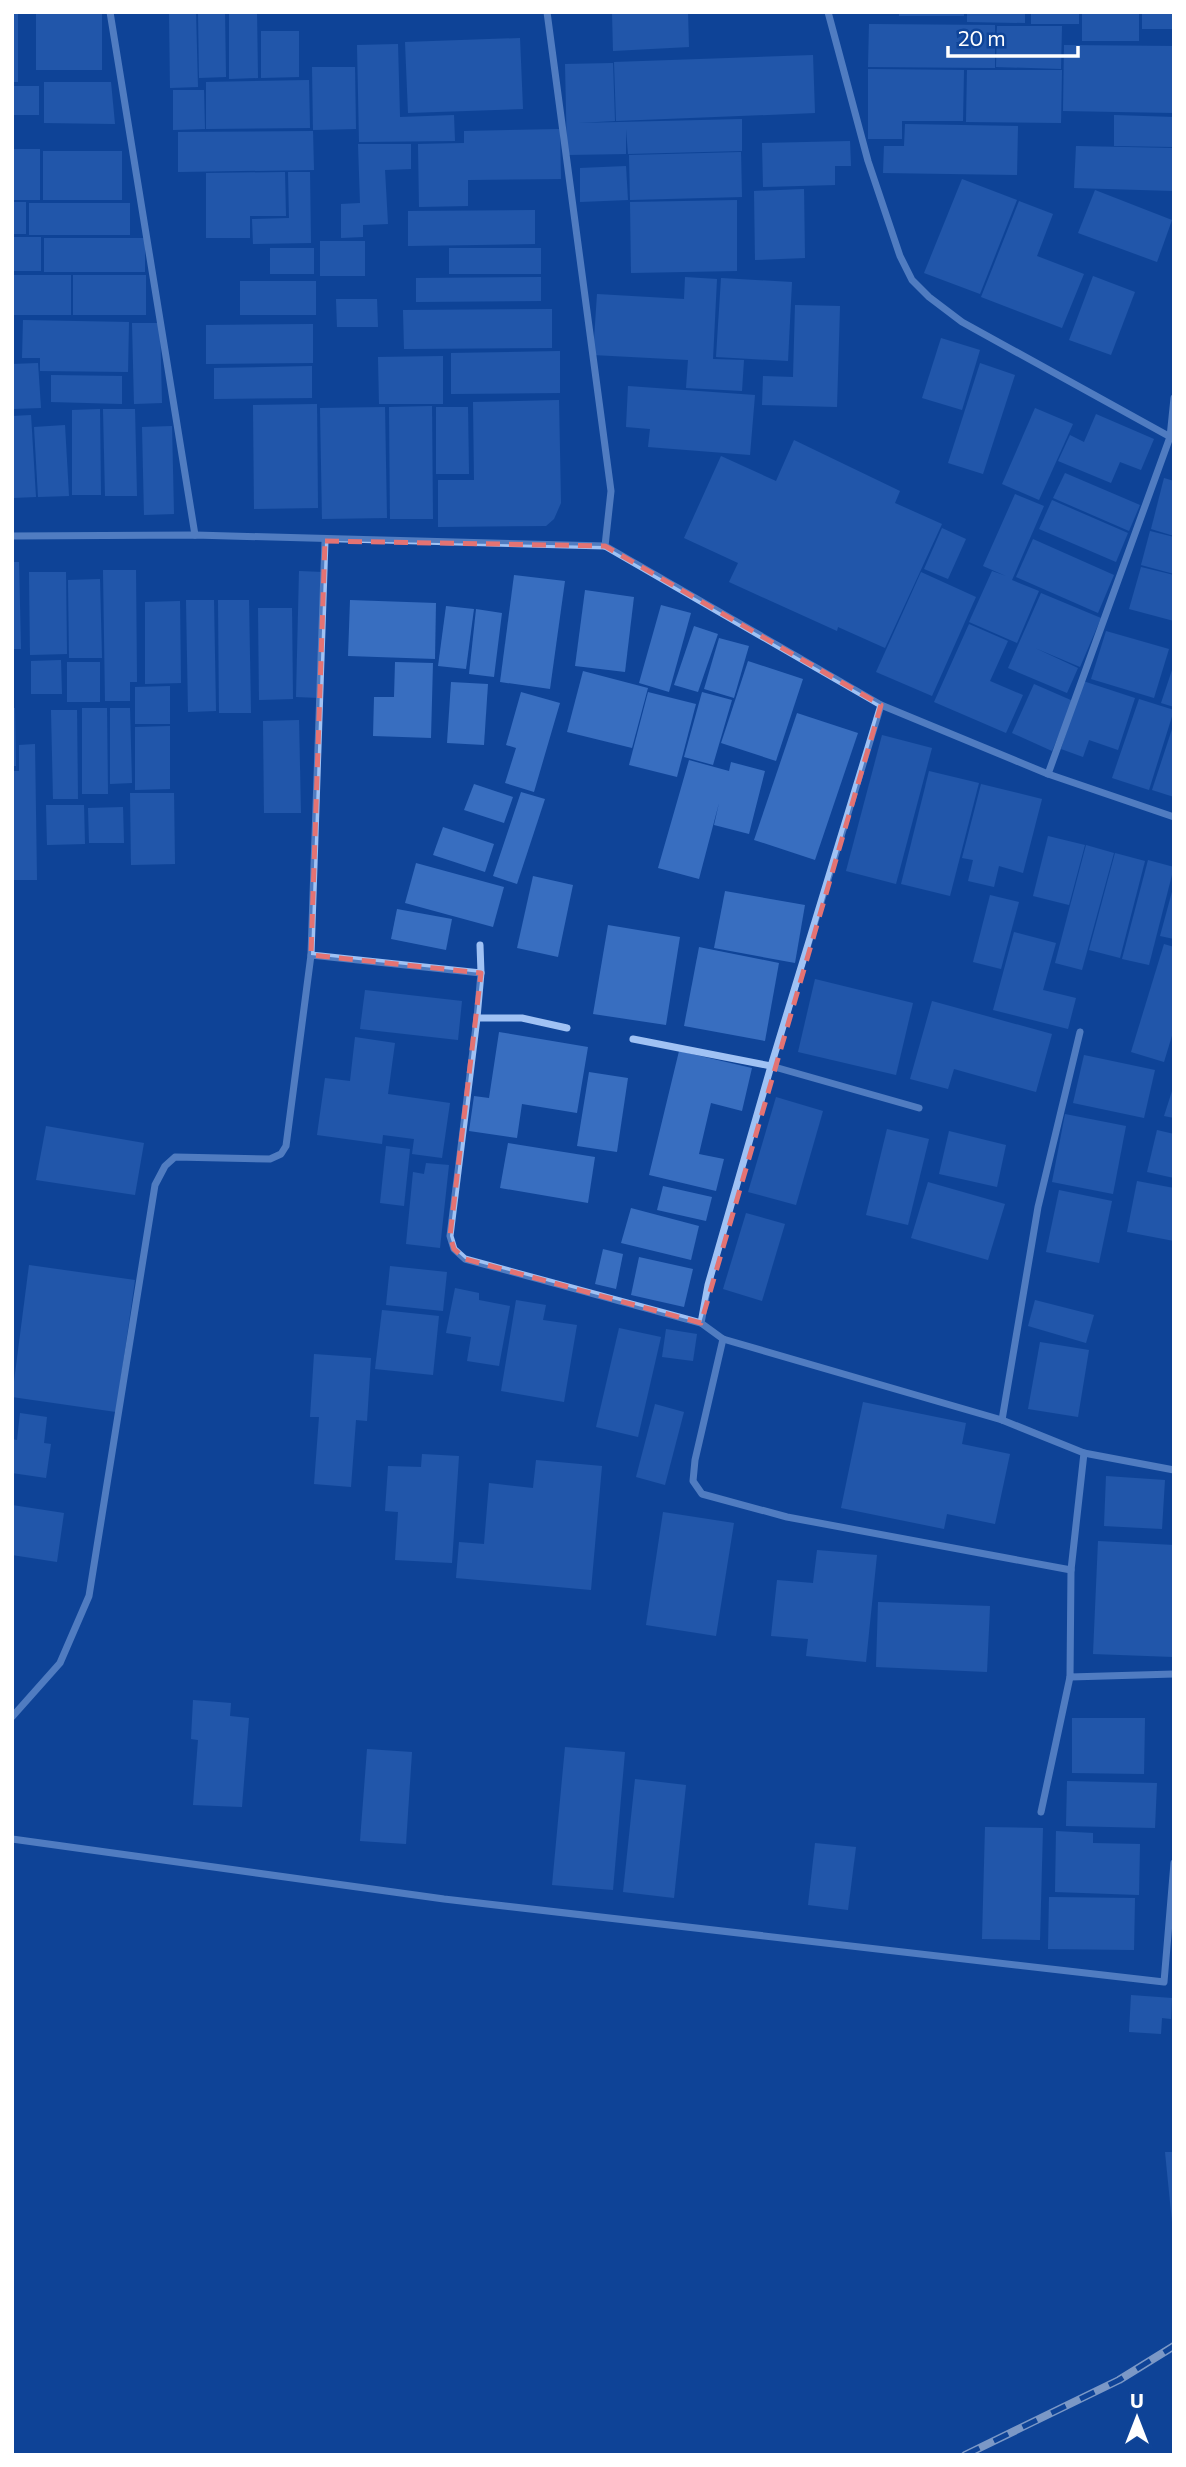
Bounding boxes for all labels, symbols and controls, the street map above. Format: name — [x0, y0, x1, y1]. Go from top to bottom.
scale bar — [948, 14, 1078, 58]
text: 20 m — [958, 25, 1006, 50]
north arrow — [1102, 2383, 1172, 2453]
text: U — [1130, 2389, 1144, 2412]

